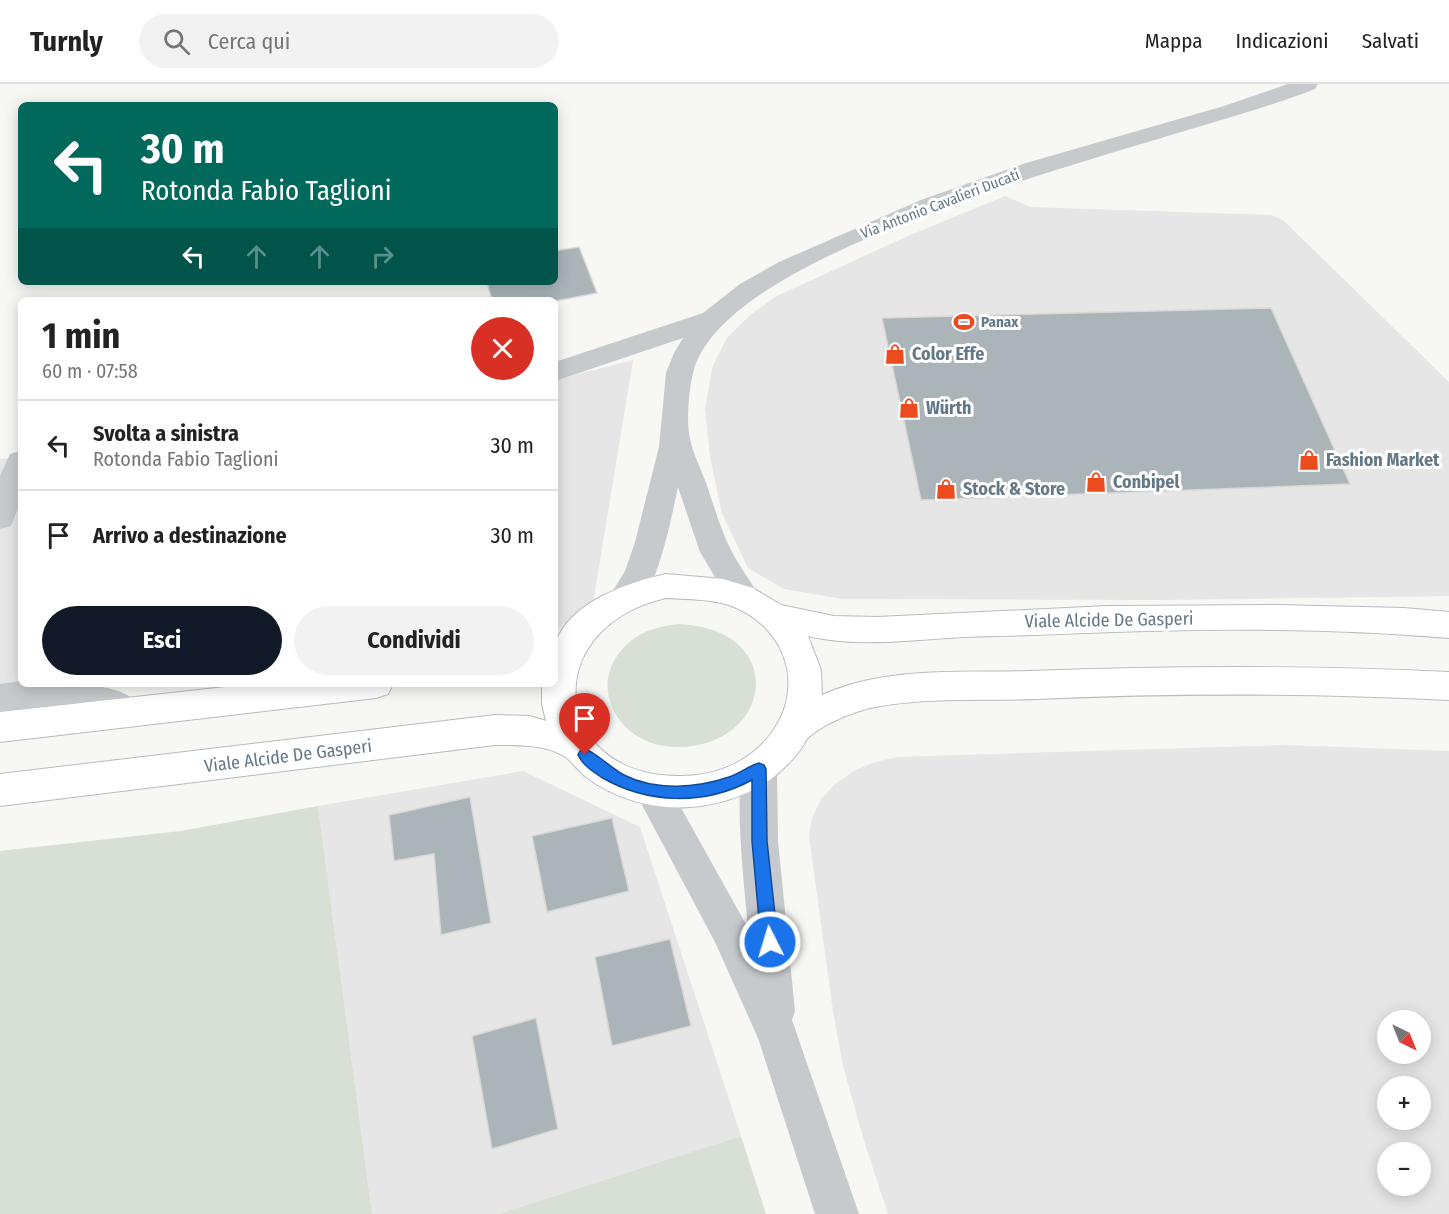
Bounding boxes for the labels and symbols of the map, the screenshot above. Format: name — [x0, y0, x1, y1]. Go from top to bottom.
street label: Via Antonio Cavalieri Ducati — [858, 165, 1022, 243]
sports icon: Panax — [952, 310, 976, 334]
place label: Panax — [981, 313, 1019, 331]
shop icon: Color Effe — [883, 342, 907, 366]
place label: Color Effe — [912, 343, 984, 365]
shop icon: Würth — [897, 396, 921, 420]
place label: Würth — [926, 397, 971, 419]
shop icon: Fashion Market — [1297, 448, 1321, 472]
place label: Fashion Market — [1326, 449, 1440, 471]
shop icon: Conbipel — [1084, 470, 1108, 494]
place label: Conbipel — [1113, 471, 1179, 493]
shop icon: Stock & Store — [934, 477, 958, 501]
place label: Stock & Store — [963, 478, 1065, 500]
street label: Viale Alcide De Gasperi — [1024, 608, 1194, 632]
pin — [559, 693, 610, 755]
street label: Viale Alcide De Gasperi — [203, 735, 373, 777]
position arrow — [738, 910, 802, 974]
north arrow — [1377, 1010, 1431, 1064]

